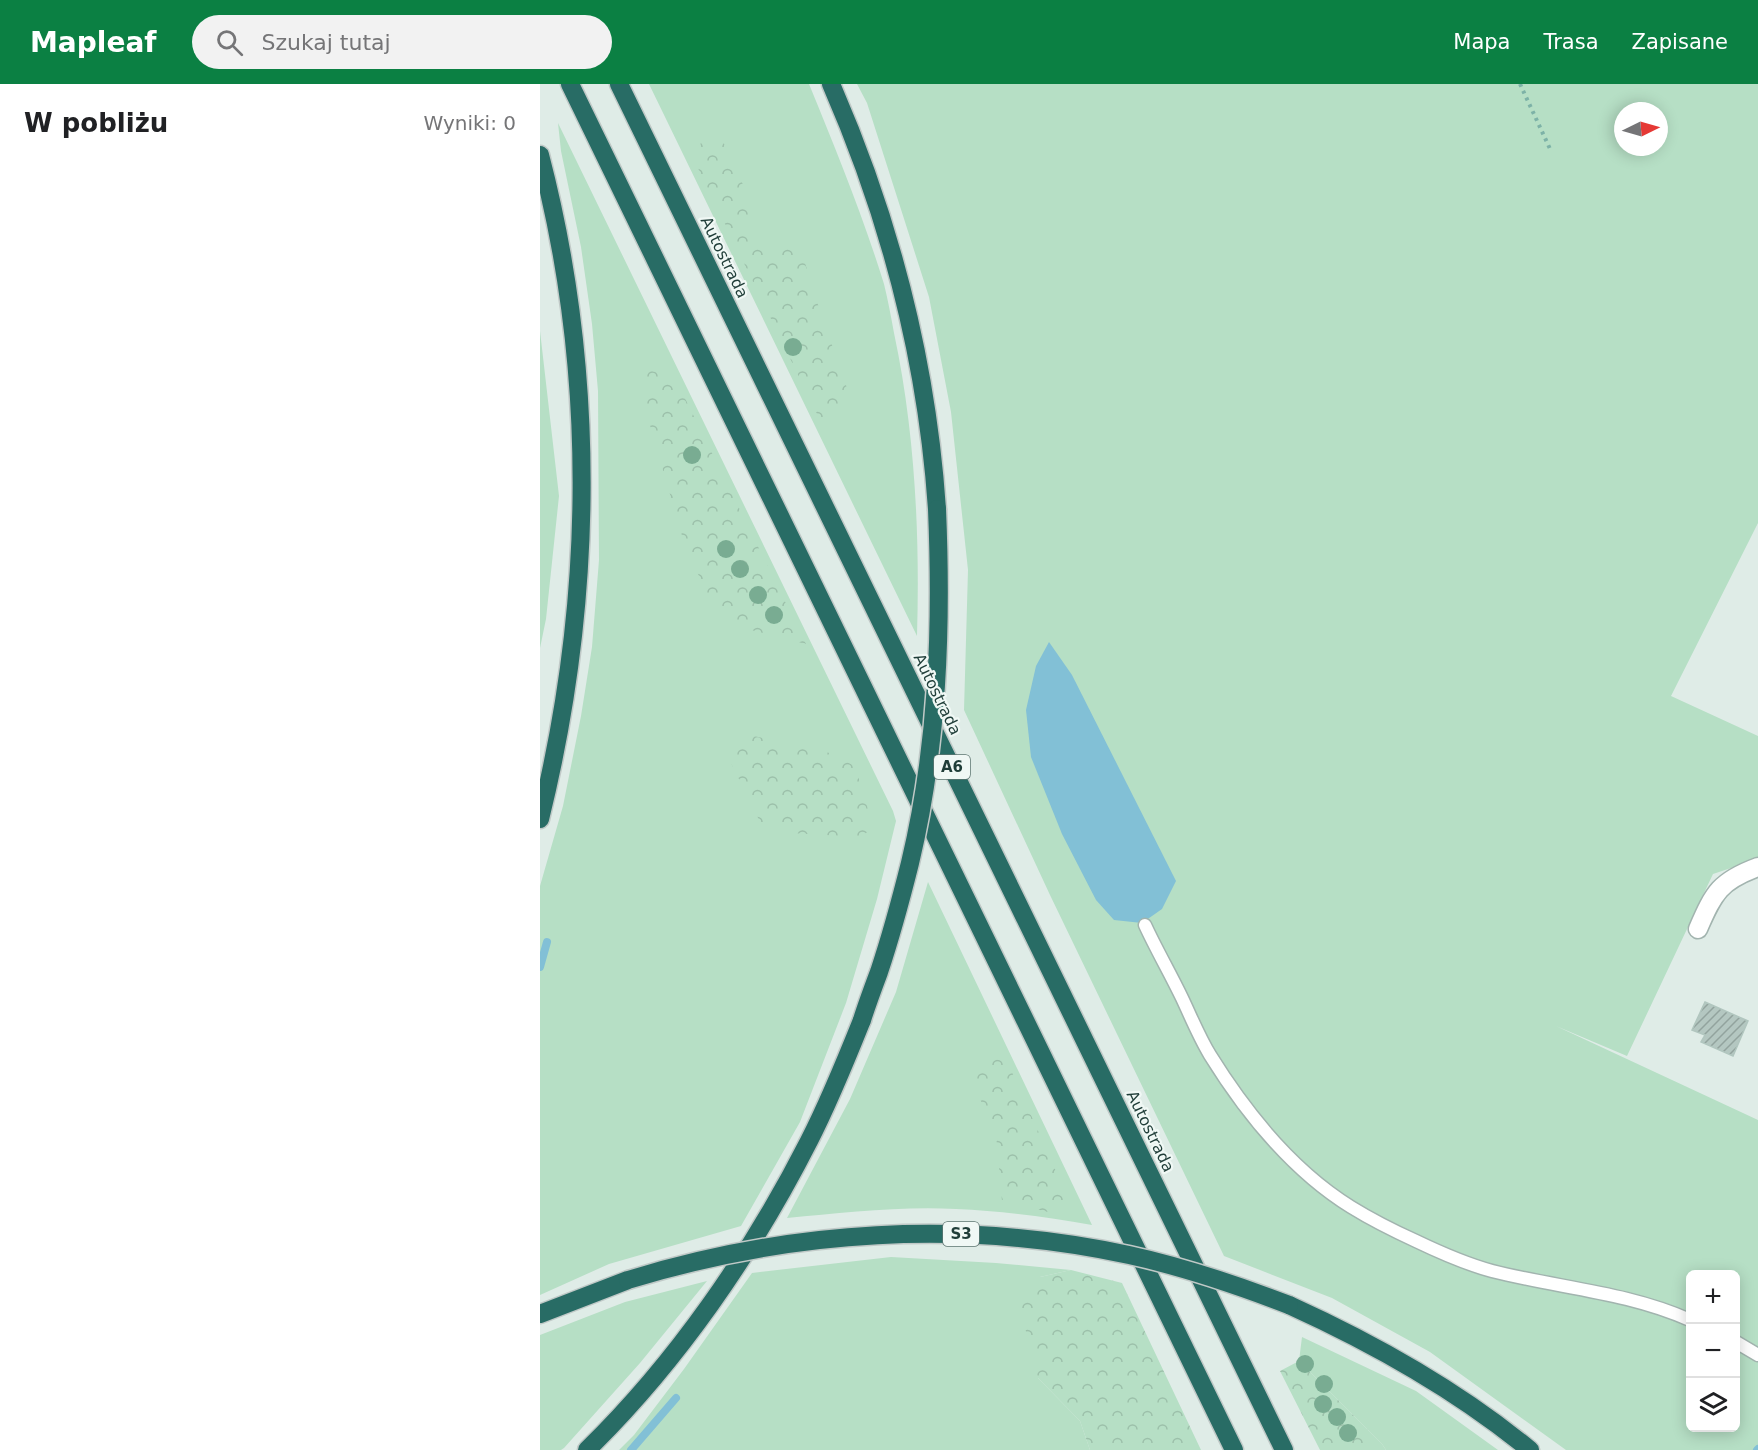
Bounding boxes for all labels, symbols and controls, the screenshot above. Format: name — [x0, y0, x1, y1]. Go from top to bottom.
search box — [192, 15, 612, 69]
text: Mapleaf — [30, 26, 156, 59]
icon: search — [213, 26, 246, 59]
text: Szukaj tutaj — [261, 30, 391, 55]
text: Mapa — [1453, 30, 1510, 54]
text: Trasa — [1543, 30, 1599, 54]
text: Zapisane — [1632, 30, 1728, 54]
north arrow — [1614, 102, 1668, 156]
text: W pobliżu — [24, 108, 168, 138]
text: Wyniki: 0 — [424, 111, 516, 135]
street label: Autostrada — [697, 213, 752, 301]
street label: Autostrada — [910, 650, 965, 738]
road number: A6 — [934, 755, 970, 779]
street label: Autostrada — [1123, 1087, 1178, 1175]
road number: S3 — [943, 1222, 979, 1246]
map controls — [1686, 1270, 1740, 1432]
button: + — [1686, 1270, 1740, 1324]
button: − — [1686, 1324, 1740, 1378]
button: layers — [1686, 1378, 1740, 1432]

